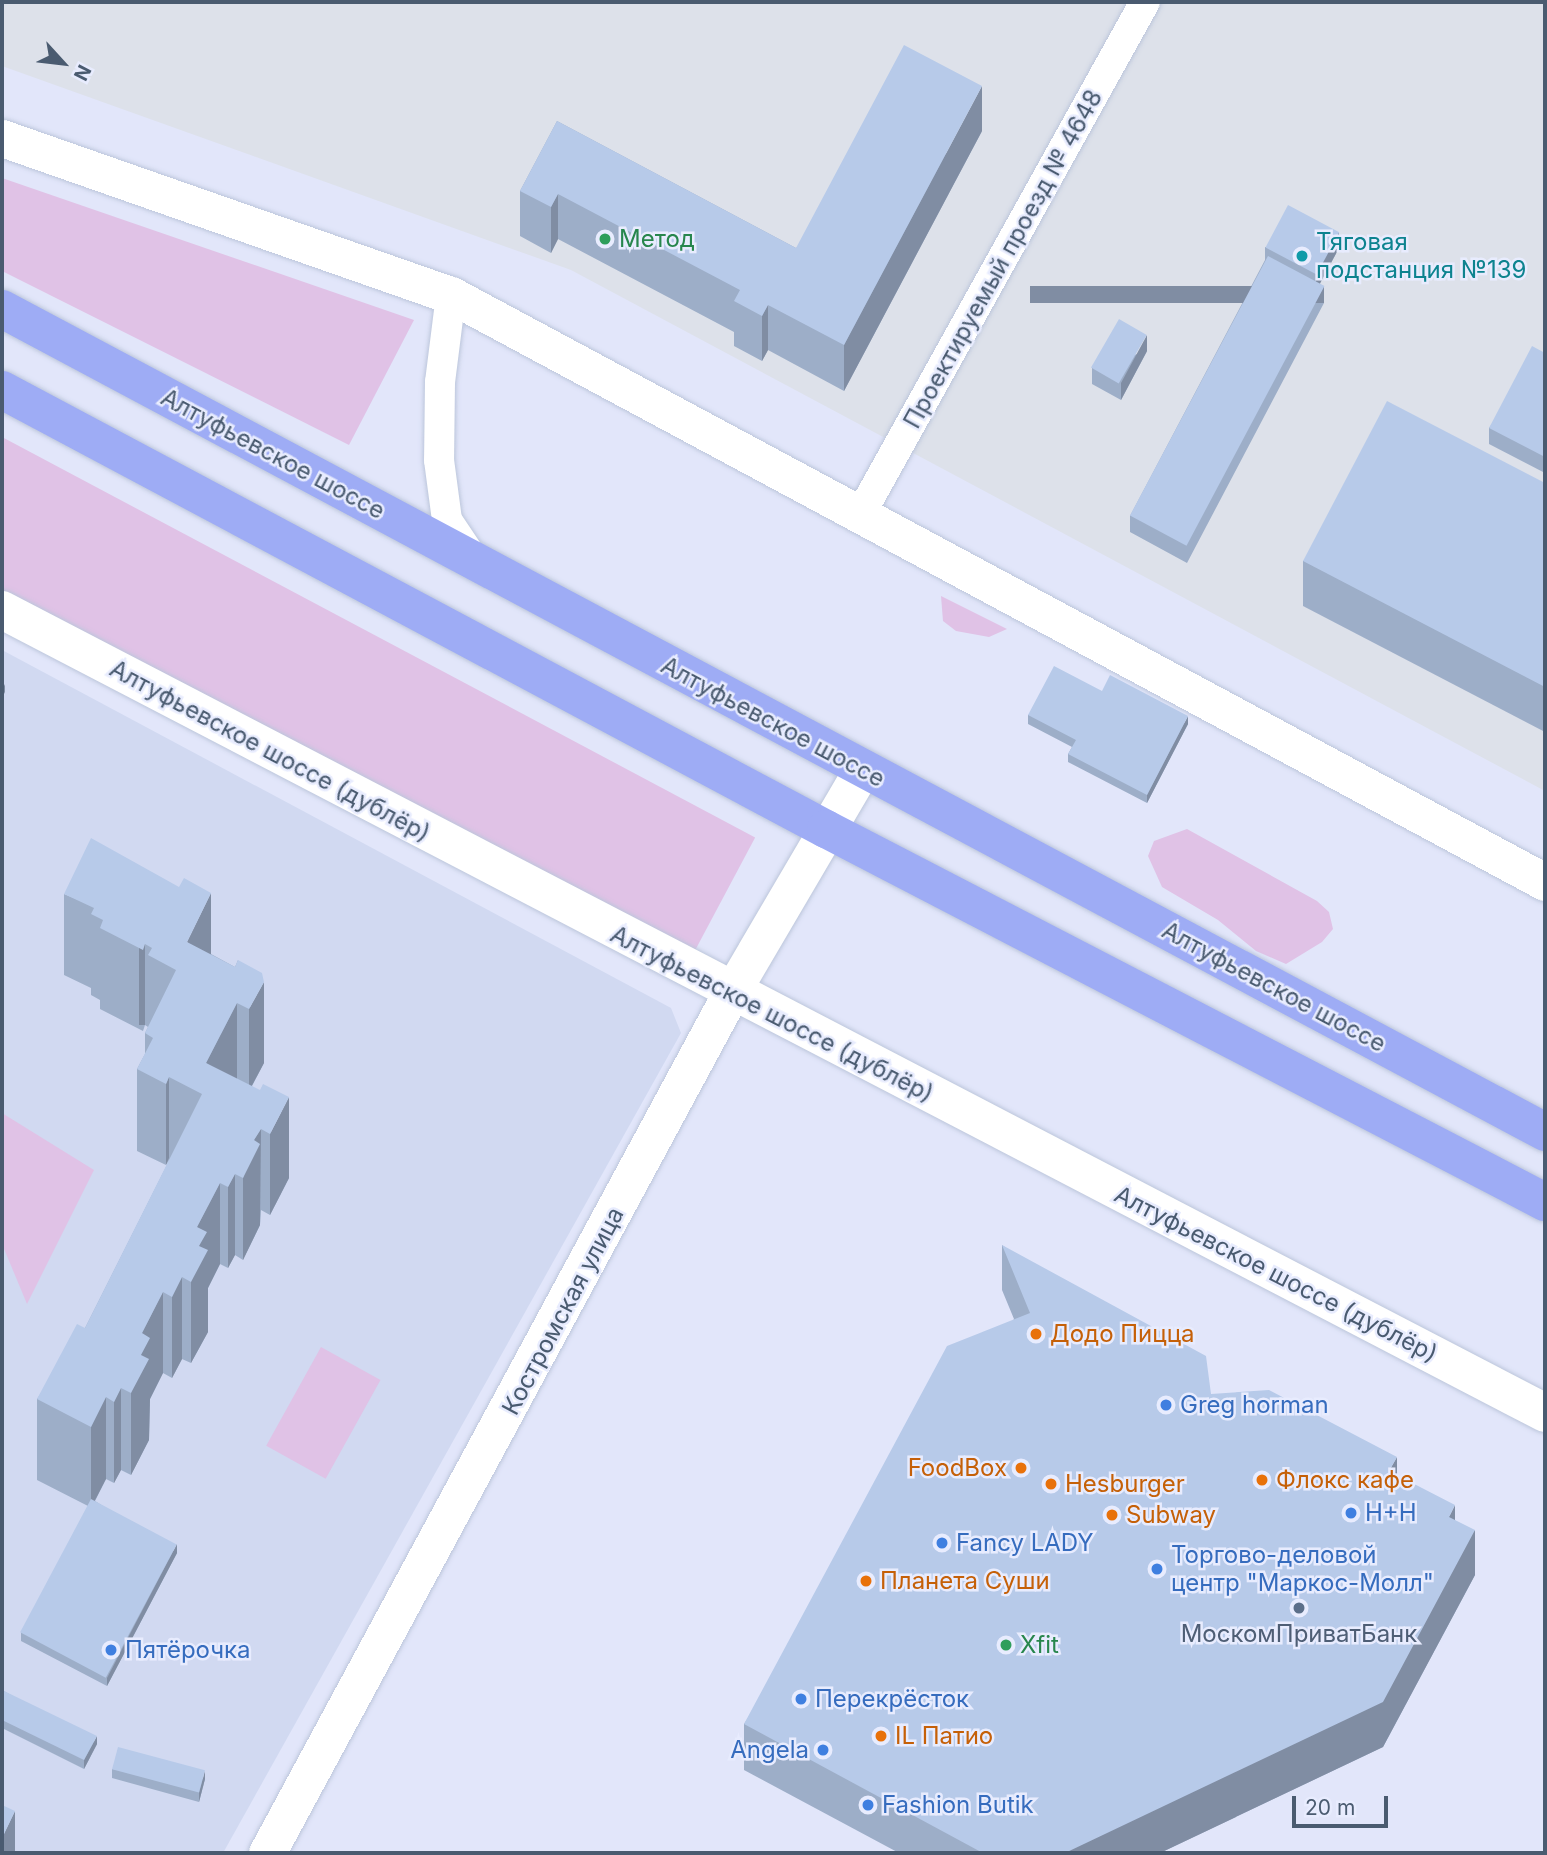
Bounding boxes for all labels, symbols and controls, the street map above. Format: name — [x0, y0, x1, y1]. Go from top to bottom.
north arrow — [28, 28, 98, 98]
text: N — [69, 61, 96, 84]
street label: Проектируемый проезд № 4648 — [898, 85, 1108, 433]
place label: Метод — [619, 225, 695, 253]
place label: Тяговая подстанция №139 — [1316, 228, 1526, 284]
marker: Метод — [597, 231, 613, 247]
marker: Тяговая подстанция №139 — [1294, 248, 1310, 264]
street label: Алтуфьевское шоссе — [156, 383, 390, 525]
street label: Алтуфьевское шоссе — [656, 651, 890, 793]
street label: Алтуфьевское шоссе (дублёр) — [105, 654, 435, 848]
street label: Алтуфьевское шоссе — [1157, 916, 1391, 1058]
street label: Алтуфьевское шоссе (дублёр) — [606, 920, 938, 1108]
street label: Алтуфьевское шоссе (дублёр) — [1110, 1180, 1442, 1368]
street label: Костромская улица — [496, 1202, 630, 1420]
place label: Додо Пицца — [1050, 1320, 1194, 1348]
marker: Додо Пицца — [1028, 1326, 1044, 1342]
place label: Greg horman — [1180, 1391, 1329, 1419]
marker: Greg horman — [1158, 1397, 1174, 1413]
place label: FoodBox — [908, 1454, 1007, 1482]
marker: FoodBox — [1013, 1460, 1029, 1476]
place label: Флокс кафе — [1276, 1466, 1414, 1494]
place label: Hesburger — [1065, 1470, 1185, 1498]
marker: Флокс кафе — [1254, 1472, 1270, 1488]
marker: Hesburger — [1043, 1476, 1059, 1492]
place label: H+H — [1365, 1499, 1417, 1527]
place label: Subway — [1126, 1501, 1216, 1529]
marker: H+H — [1343, 1505, 1359, 1521]
marker: Subway — [1104, 1507, 1120, 1523]
place label: Fancy LADY — [956, 1529, 1094, 1557]
marker: Fancy LADY — [934, 1535, 950, 1551]
place label: Торгово-деловой центр "Маркос-Молл" — [1171, 1541, 1434, 1597]
marker: Торгово-деловой центр "Маркос-Молл" — [1149, 1561, 1165, 1577]
place label: Планета Суши — [880, 1567, 1050, 1595]
marker: Планета Суши — [858, 1573, 874, 1589]
marker: МоскомПриватБанк — [1291, 1600, 1307, 1616]
place label: МоскомПриватБанк — [1181, 1620, 1417, 1648]
place label: Xfit — [1020, 1631, 1059, 1659]
place label: Пятёрочка — [125, 1636, 251, 1664]
marker: Xfit — [998, 1637, 1014, 1653]
marker: Пятёрочка — [103, 1642, 119, 1658]
place label: Перекрёсток — [815, 1685, 969, 1713]
marker: Перекрёсток — [793, 1691, 809, 1707]
place label: IL Патио — [895, 1722, 993, 1750]
marker: IL Патио — [873, 1728, 889, 1744]
place label: Angela — [730, 1736, 809, 1764]
marker: Angela — [815, 1742, 831, 1758]
scale bar — [1295, 1782, 1391, 1826]
place label: Fashion Butik — [882, 1791, 1034, 1819]
text: 20 m — [1305, 1795, 1355, 1820]
marker: Fashion Butik — [860, 1797, 876, 1813]

